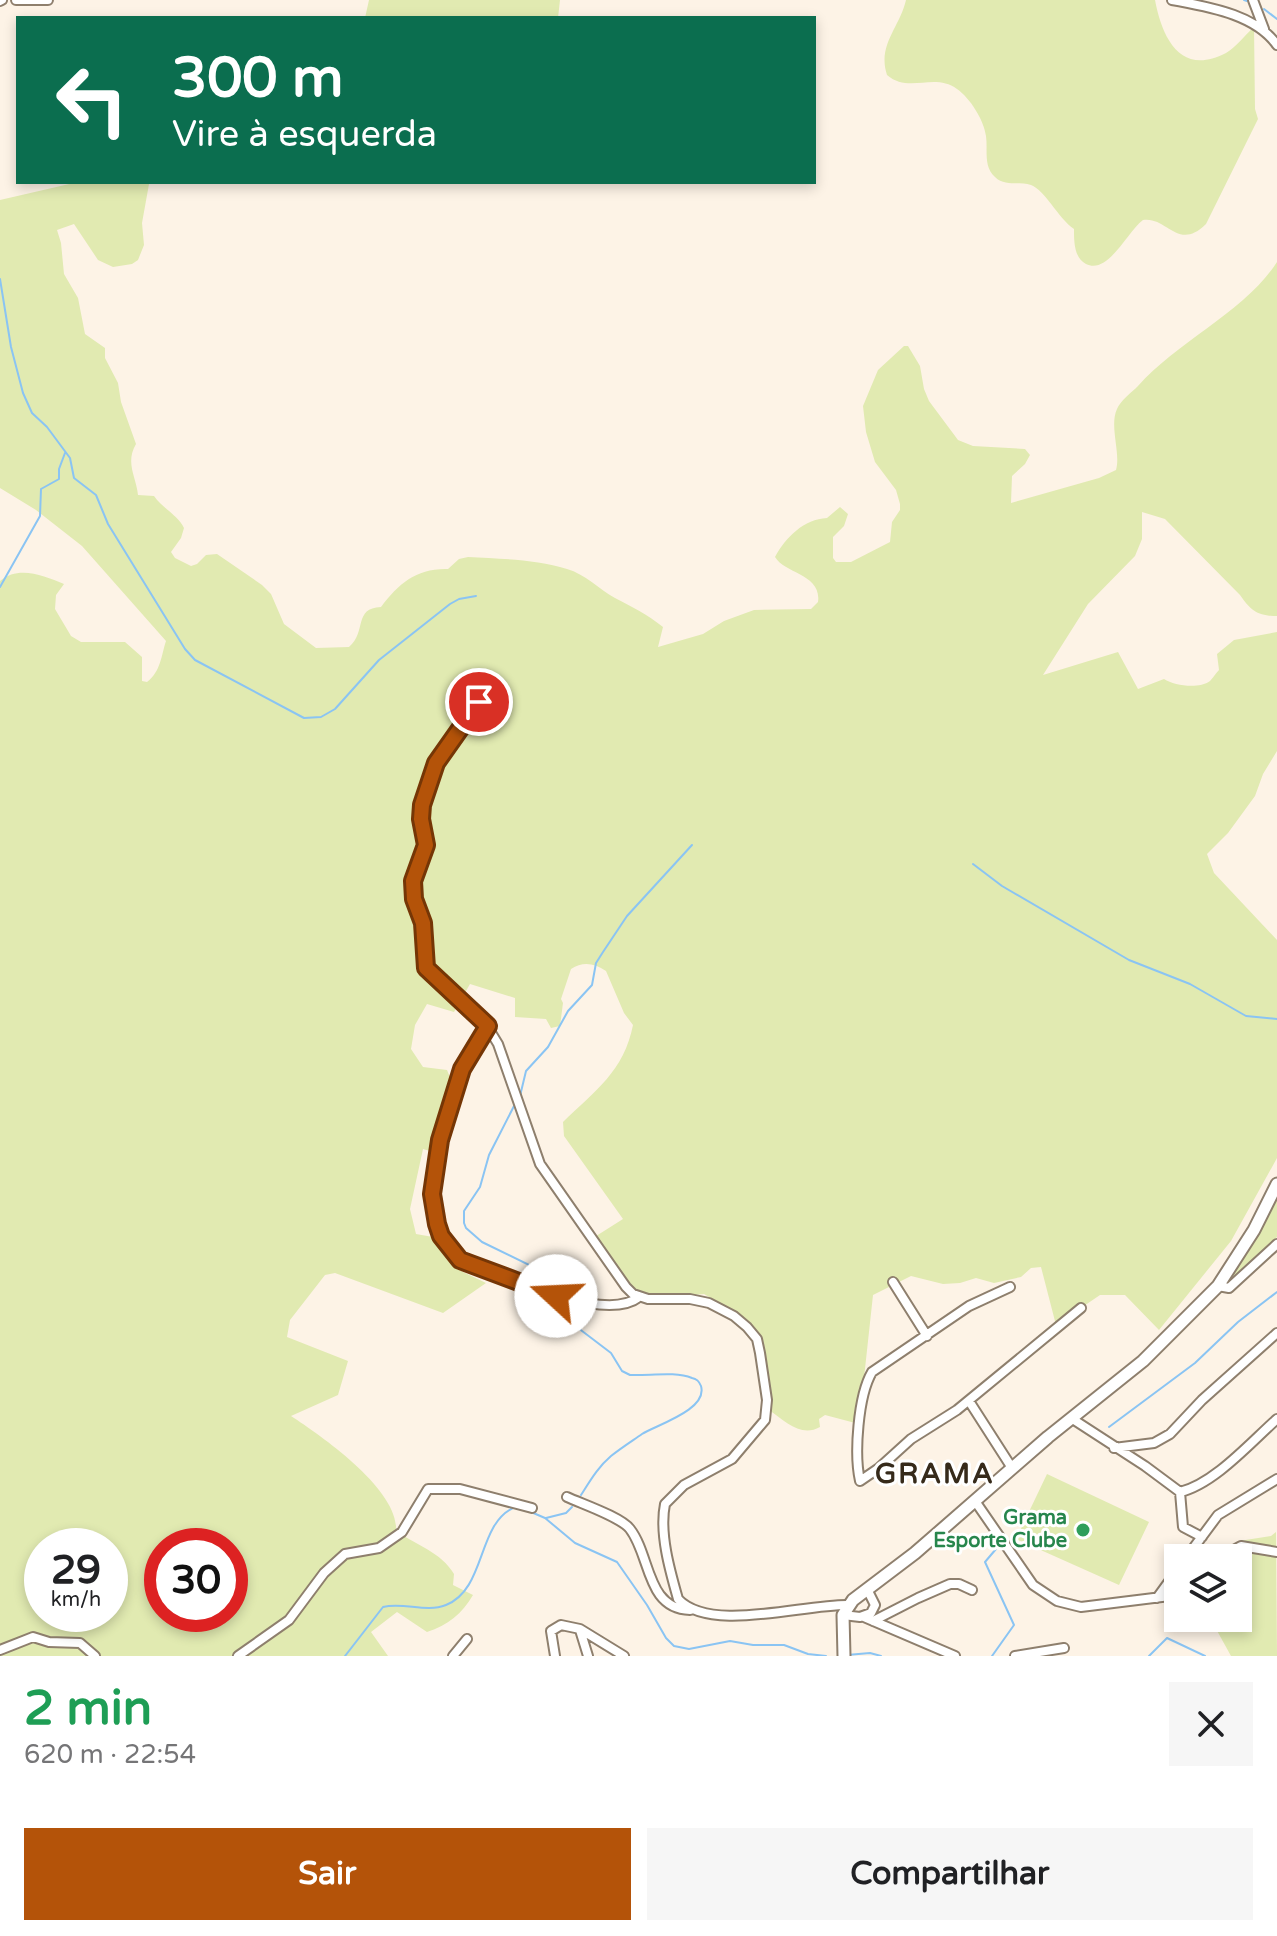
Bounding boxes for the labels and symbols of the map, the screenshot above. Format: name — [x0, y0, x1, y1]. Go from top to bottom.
pin — [445, 668, 513, 736]
position arrow — [514, 1254, 598, 1338]
district label: GRAMA — [875, 1457, 995, 1491]
place label: Grama Esporte Clube — [933, 1506, 1067, 1553]
marker: Grama Esporte Clube — [1074, 1521, 1092, 1539]
speed limit sign: 30 — [144, 1528, 248, 1632]

